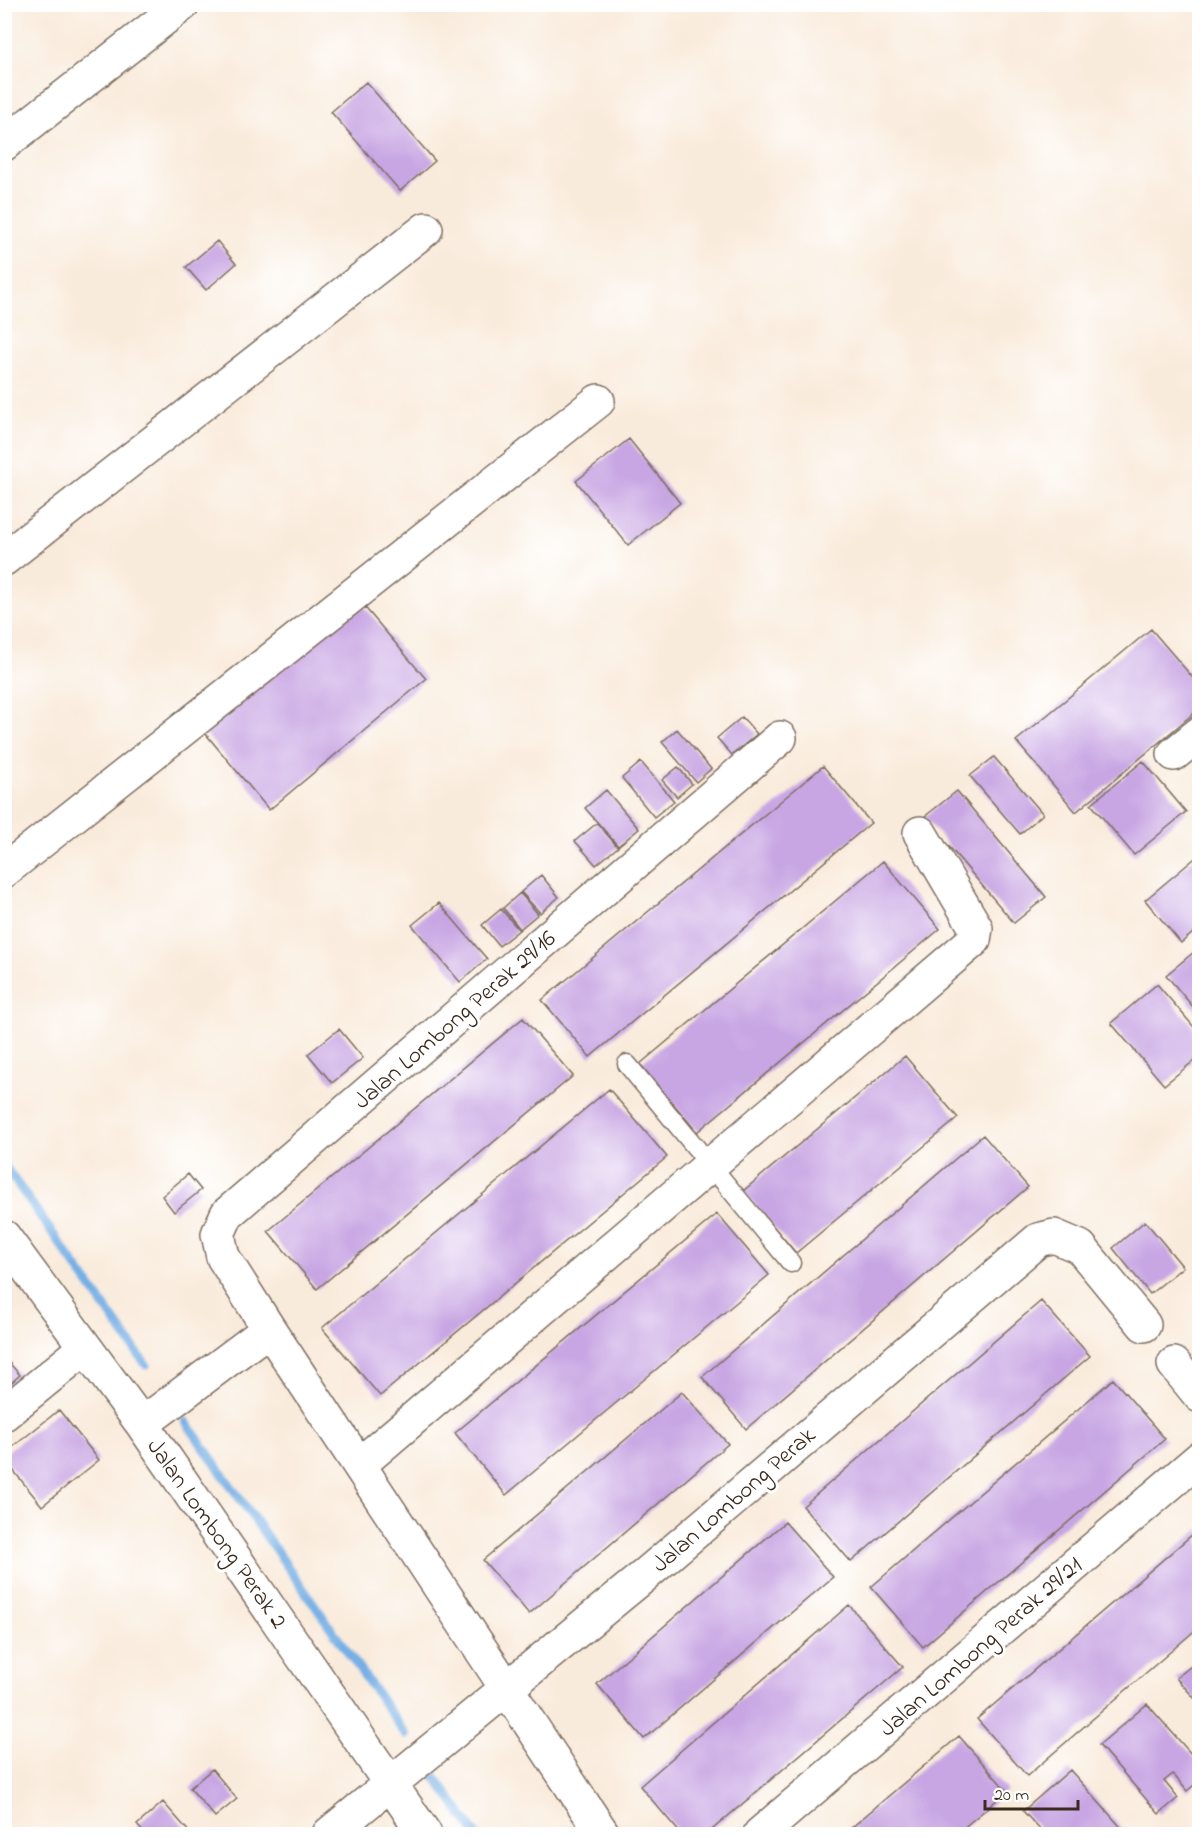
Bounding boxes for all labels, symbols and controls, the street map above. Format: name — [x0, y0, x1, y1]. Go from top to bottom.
street label: Jalan Lombong Perak 29/16 — [347, 923, 565, 1119]
street label: Jalan Lombong Perak — [645, 1419, 825, 1582]
street label: Jalan Lombong Perak 2 — [137, 1432, 295, 1637]
street label: Jalan Lombong Perak 29/21 — [872, 1549, 1091, 1746]
scale bar — [985, 1773, 1078, 1811]
text: 20 m — [994, 1783, 1029, 1809]

